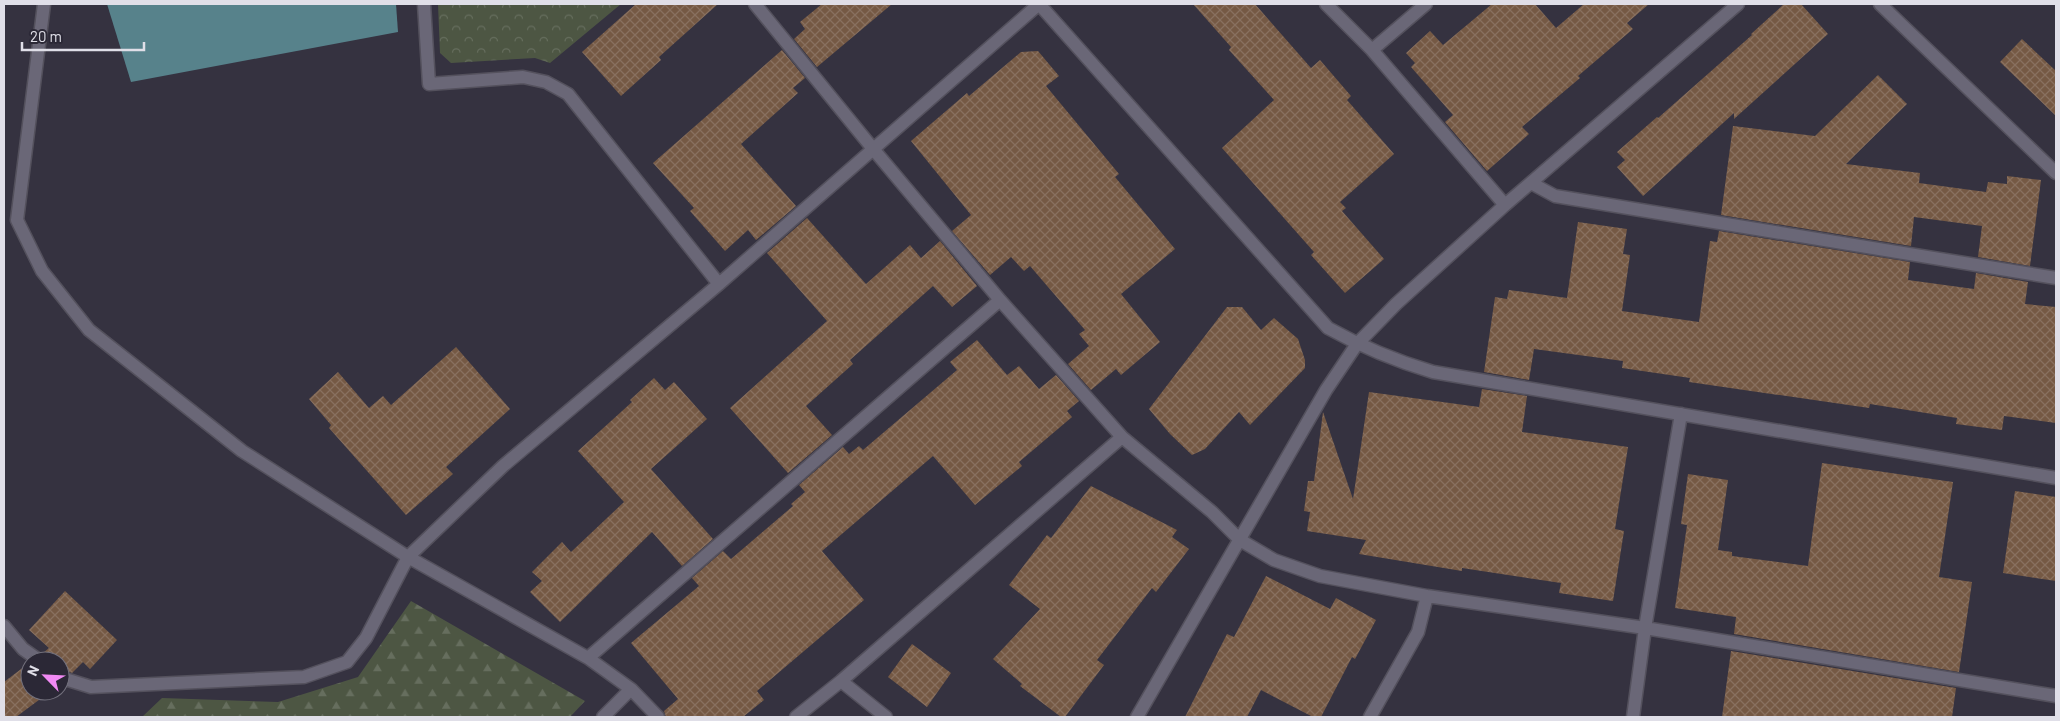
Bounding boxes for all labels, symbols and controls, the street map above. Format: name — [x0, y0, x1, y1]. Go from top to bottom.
scale bar — [22, 20, 145, 52]
text: 20 m — [30, 27, 62, 45]
north arrow — [20, 651, 70, 701]
text: N — [23, 663, 42, 678]

